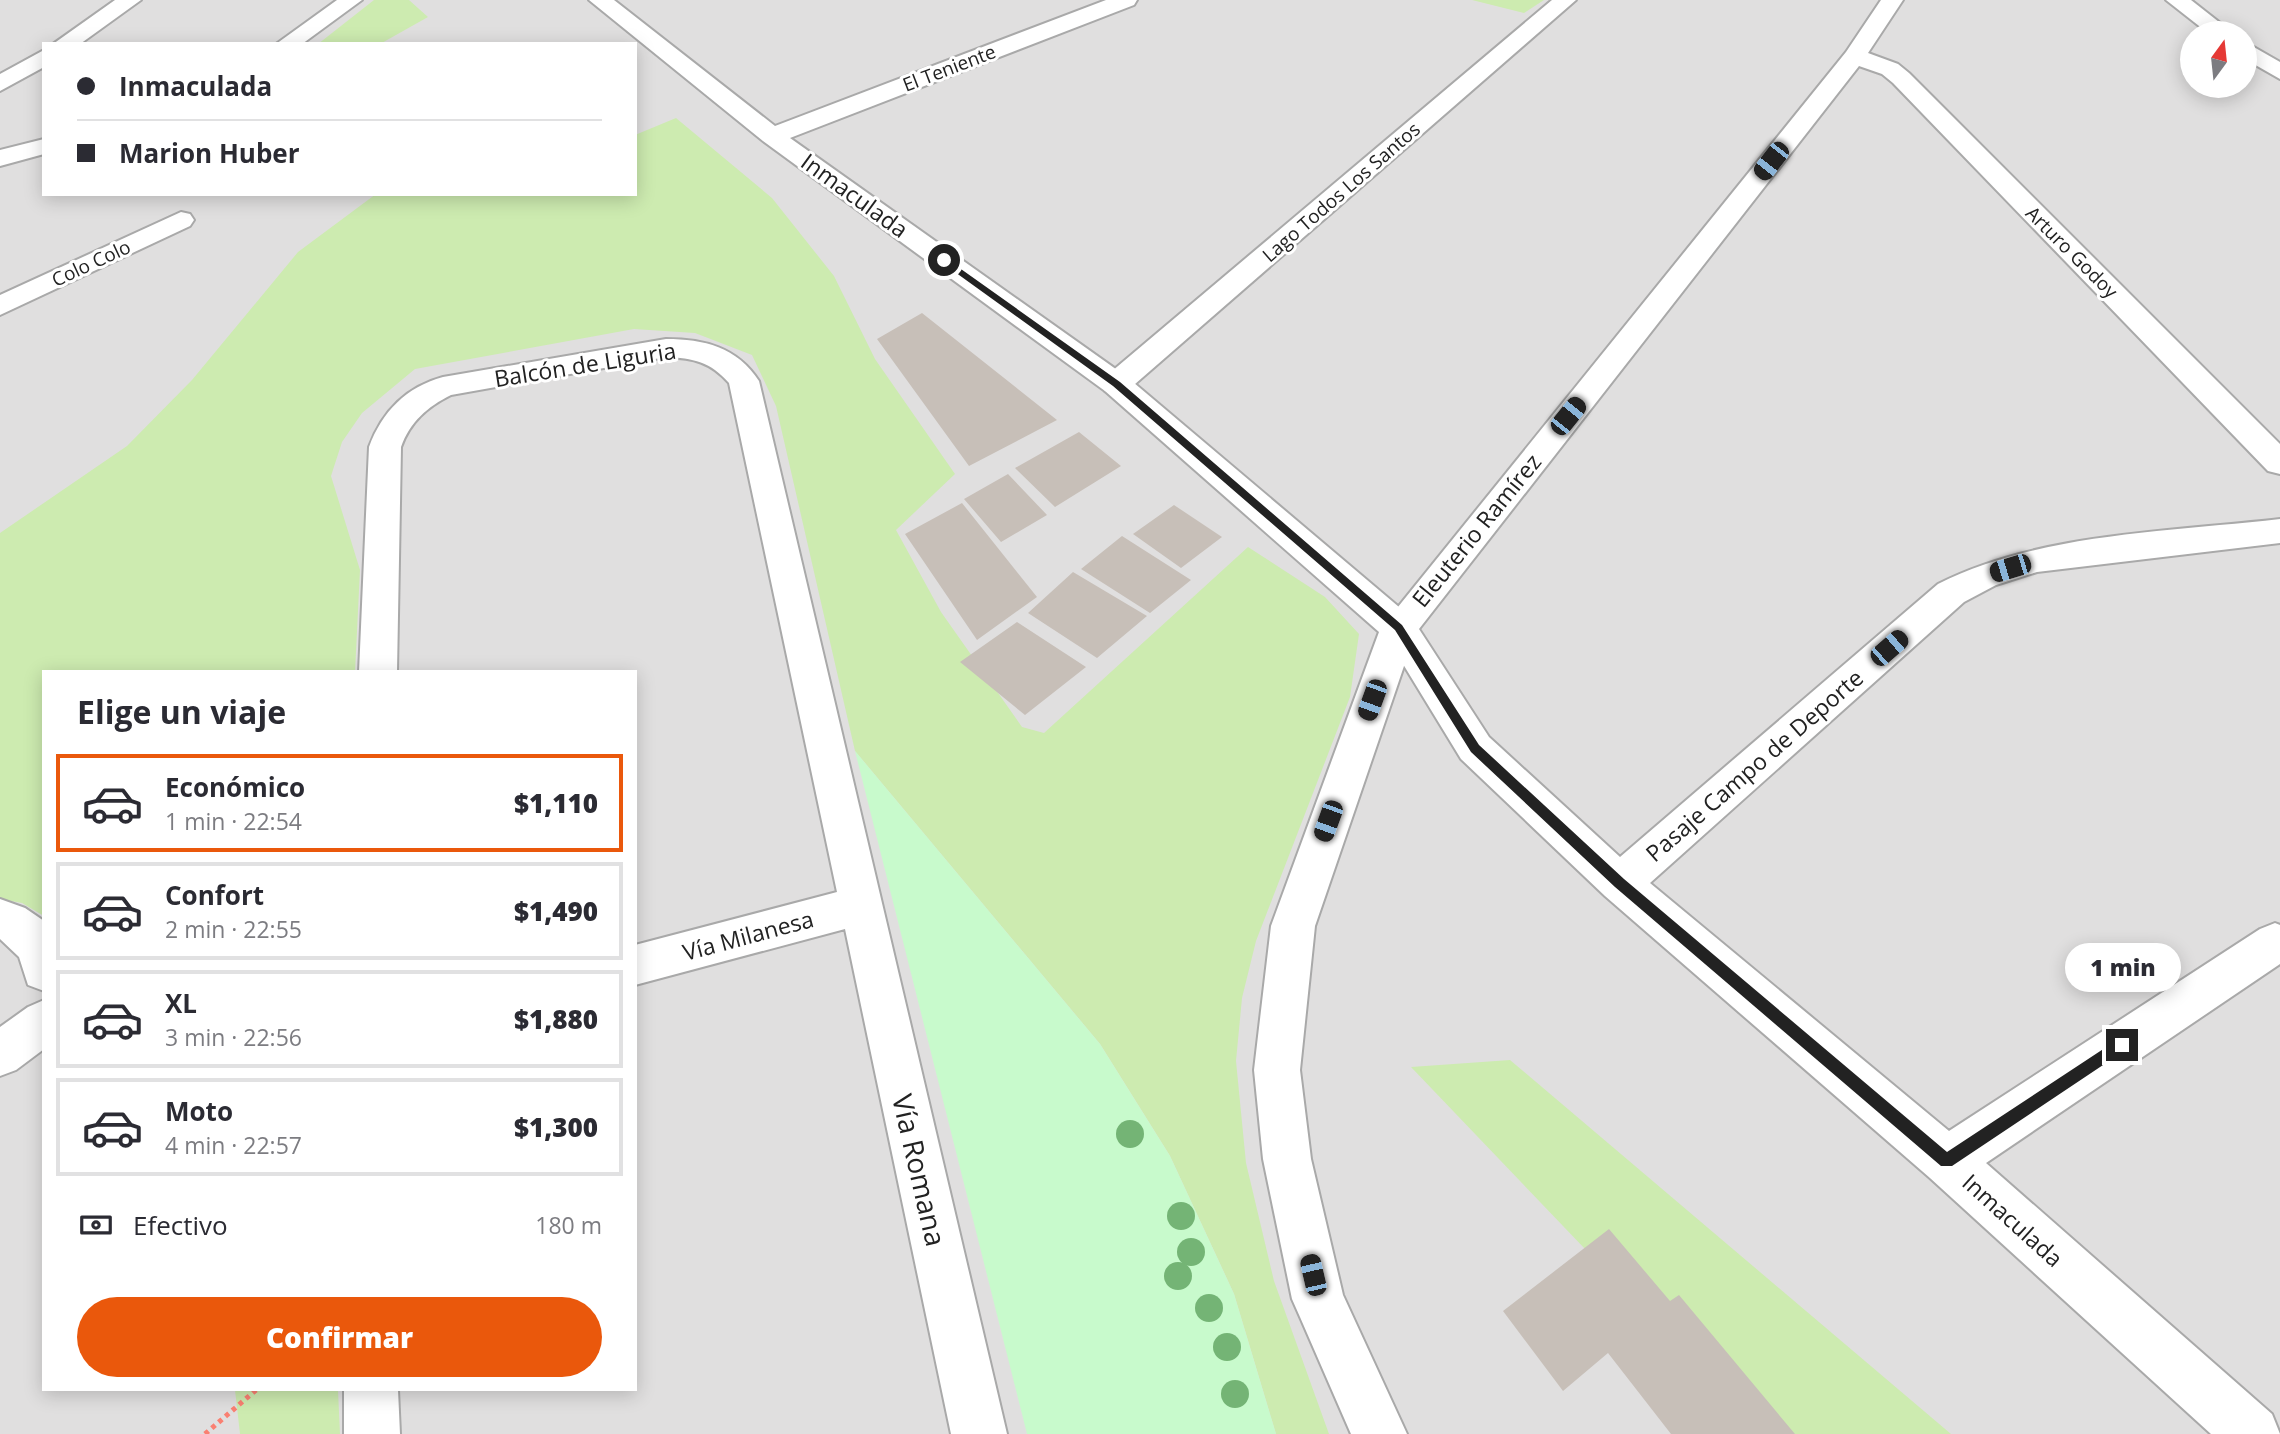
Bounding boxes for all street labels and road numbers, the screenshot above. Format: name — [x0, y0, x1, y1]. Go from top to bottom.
street label: El Teniente — [899, 38, 999, 98]
street label: Lago Todos Los Santos — [1256, 116, 1426, 268]
street label: Inmaculada — [795, 145, 915, 245]
street label: Arturo Godoy — [2020, 200, 2124, 304]
street label: Colo Colo — [47, 233, 135, 293]
street label: Balcón de Liguria — [492, 334, 678, 394]
street label: Eleuterio Ramírez — [1404, 447, 1548, 613]
street label: Pasaje Campo de Deporte — [1638, 662, 1870, 868]
street label: Vía Milanesa — [679, 902, 817, 968]
street label: Vía Romana — [884, 1090, 956, 1250]
street label: Inmaculada — [1956, 1166, 2070, 1274]

